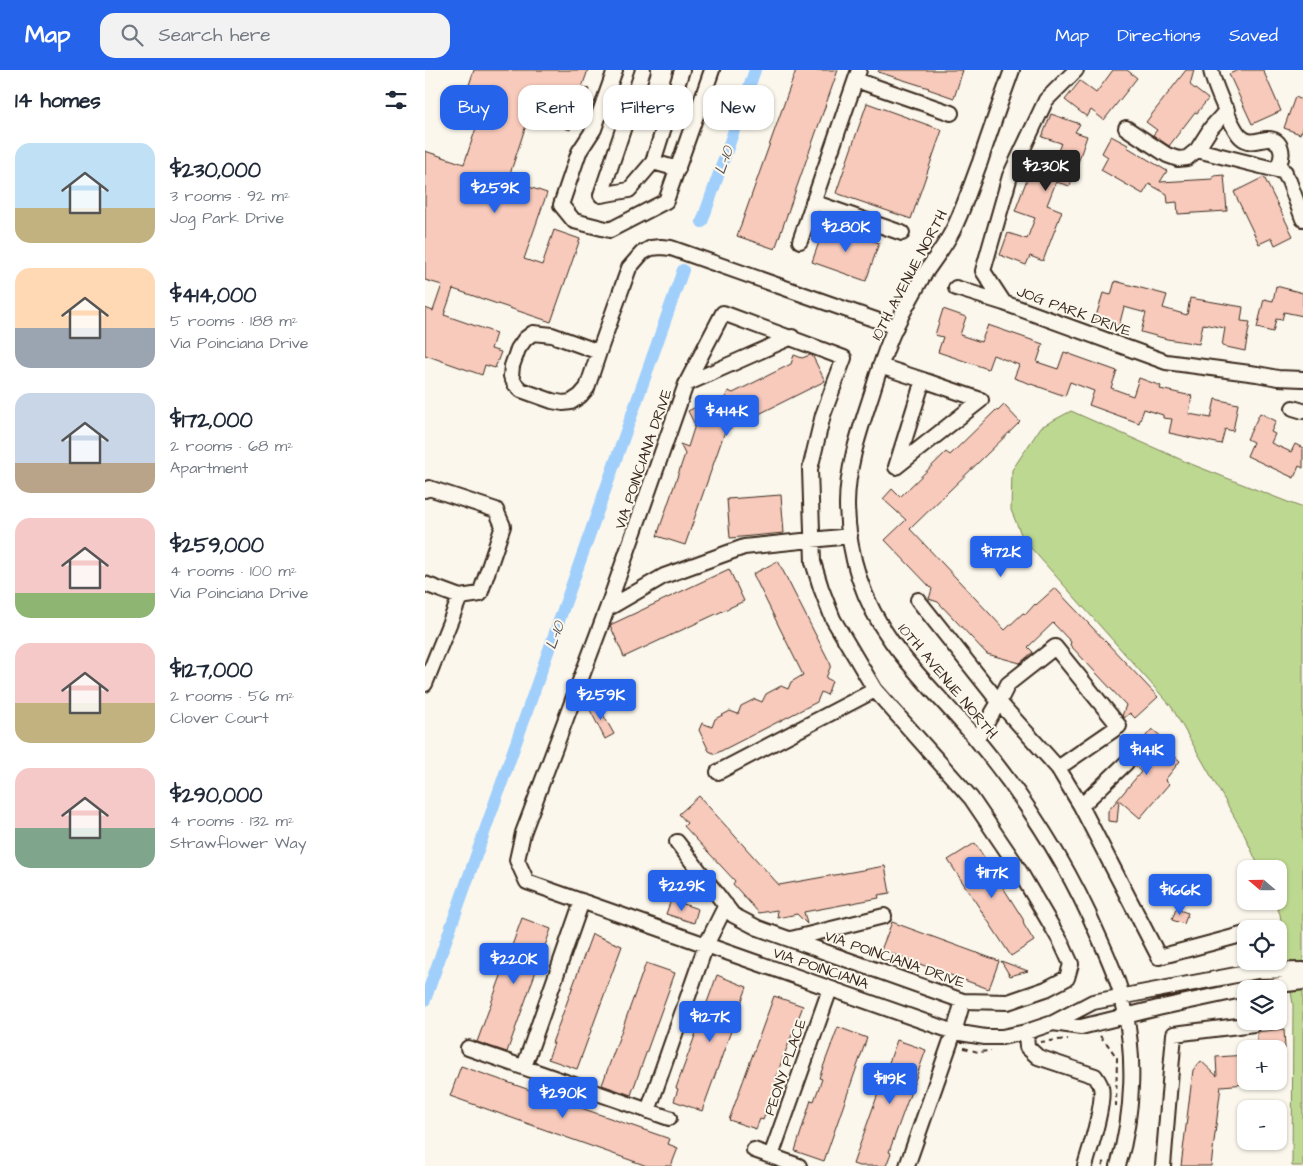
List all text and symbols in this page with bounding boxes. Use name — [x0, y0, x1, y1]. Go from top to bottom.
search box — [100, 13, 450, 58]
text: Map — [25, 18, 70, 52]
icon: search — [118, 21, 146, 49]
text: Search here — [158, 22, 271, 49]
text: Map — [1055, 23, 1089, 48]
text: Directions — [1117, 23, 1201, 48]
text: Saved — [1229, 23, 1278, 48]
chip: Buy — [440, 85, 508, 130]
chip: Rent — [518, 85, 593, 130]
chip: Filters — [603, 85, 693, 130]
chip: New — [703, 85, 774, 130]
text: 14 homes — [15, 86, 101, 115]
icon: filters — [382, 86, 410, 114]
water label: L-10 — [709, 142, 740, 177]
pin: $230K — [1011, 150, 1081, 192]
text: $230K — [1023, 155, 1069, 177]
text: $230,000 — [170, 156, 261, 185]
icon: home — [55, 163, 115, 223]
pin: $259K — [460, 172, 530, 214]
text: $259K — [471, 177, 519, 199]
text: 3 rooms · 92 m² — [170, 185, 290, 207]
street label: 10TH AVENUE NORTH — [866, 206, 953, 344]
text: Jog Park Drive — [170, 207, 284, 229]
pin: $280K — [811, 210, 881, 253]
text: $280K — [822, 216, 870, 238]
text: $414,000 — [170, 281, 256, 310]
street label: JOG PARK DRIVE — [1014, 281, 1134, 342]
icon: home — [55, 288, 115, 348]
text: 5 rooms · 188 m² — [170, 310, 298, 332]
text: Via Poinciana Drive — [170, 332, 308, 354]
street label: VIA POINCIANA DRIVE — [610, 386, 677, 532]
pin: $414K — [692, 394, 762, 437]
text: $414K — [706, 400, 748, 422]
text: $172,000 — [170, 406, 253, 435]
icon: home — [55, 413, 115, 473]
text: 2 rooms · 68 m² — [170, 435, 293, 457]
text: Apartment — [170, 457, 248, 479]
text: $259,000 — [170, 531, 264, 560]
pin: $172K — [966, 536, 1036, 578]
icon: home — [55, 538, 115, 598]
text: $172K — [981, 541, 1021, 563]
text: 4 rooms · 100 m² — [170, 560, 297, 582]
text: Via Poinciana Drive — [170, 582, 308, 604]
water label: L-10 — [540, 617, 571, 652]
street label: 10TH AVENUE NORTH — [893, 619, 1002, 744]
text: $127,000 — [170, 656, 253, 685]
icon: home — [55, 663, 115, 723]
pin: $259K — [566, 678, 636, 721]
text: $259K — [577, 684, 625, 706]
text: 2 rooms · 56 m² — [170, 685, 294, 707]
text: Clover Court — [170, 707, 269, 729]
pin: $141K — [1112, 734, 1182, 776]
text: $141K — [1130, 739, 1164, 761]
text: $290,000 — [170, 781, 262, 810]
icon: home — [55, 788, 115, 848]
text: 4 rooms · 132 m² — [170, 810, 294, 832]
text: Strawflower Way — [170, 832, 306, 854]
pin: $117K — [957, 856, 1027, 899]
north arrow — [1237, 860, 1287, 910]
map controls — [1237, 860, 1287, 1150]
text: $117K — [976, 862, 1008, 884]
pin: $229K — [647, 870, 717, 912]
pin: $166K — [1145, 874, 1215, 916]
text: $229K — [659, 875, 705, 897]
text: $166K — [1160, 879, 1200, 901]
button: locate — [1237, 920, 1287, 970]
street label: VIA POINCIANA DRIVE — [822, 926, 968, 993]
pin: $220K — [479, 942, 549, 985]
street label: VIA POINCIANA — [770, 942, 872, 995]
text: $220K — [491, 948, 538, 970]
button: layers — [1237, 980, 1287, 1030]
pin: $127K — [675, 1000, 745, 1043]
text: $127K — [690, 1006, 730, 1028]
street label: PEONY PLACE — [759, 1016, 812, 1118]
button: + — [1237, 1040, 1287, 1090]
pin: $119K — [855, 1062, 925, 1105]
text: $119K — [874, 1068, 906, 1090]
pin: $290K — [528, 1076, 598, 1119]
text: $290K — [540, 1082, 586, 1104]
button: − — [1237, 1100, 1287, 1150]

